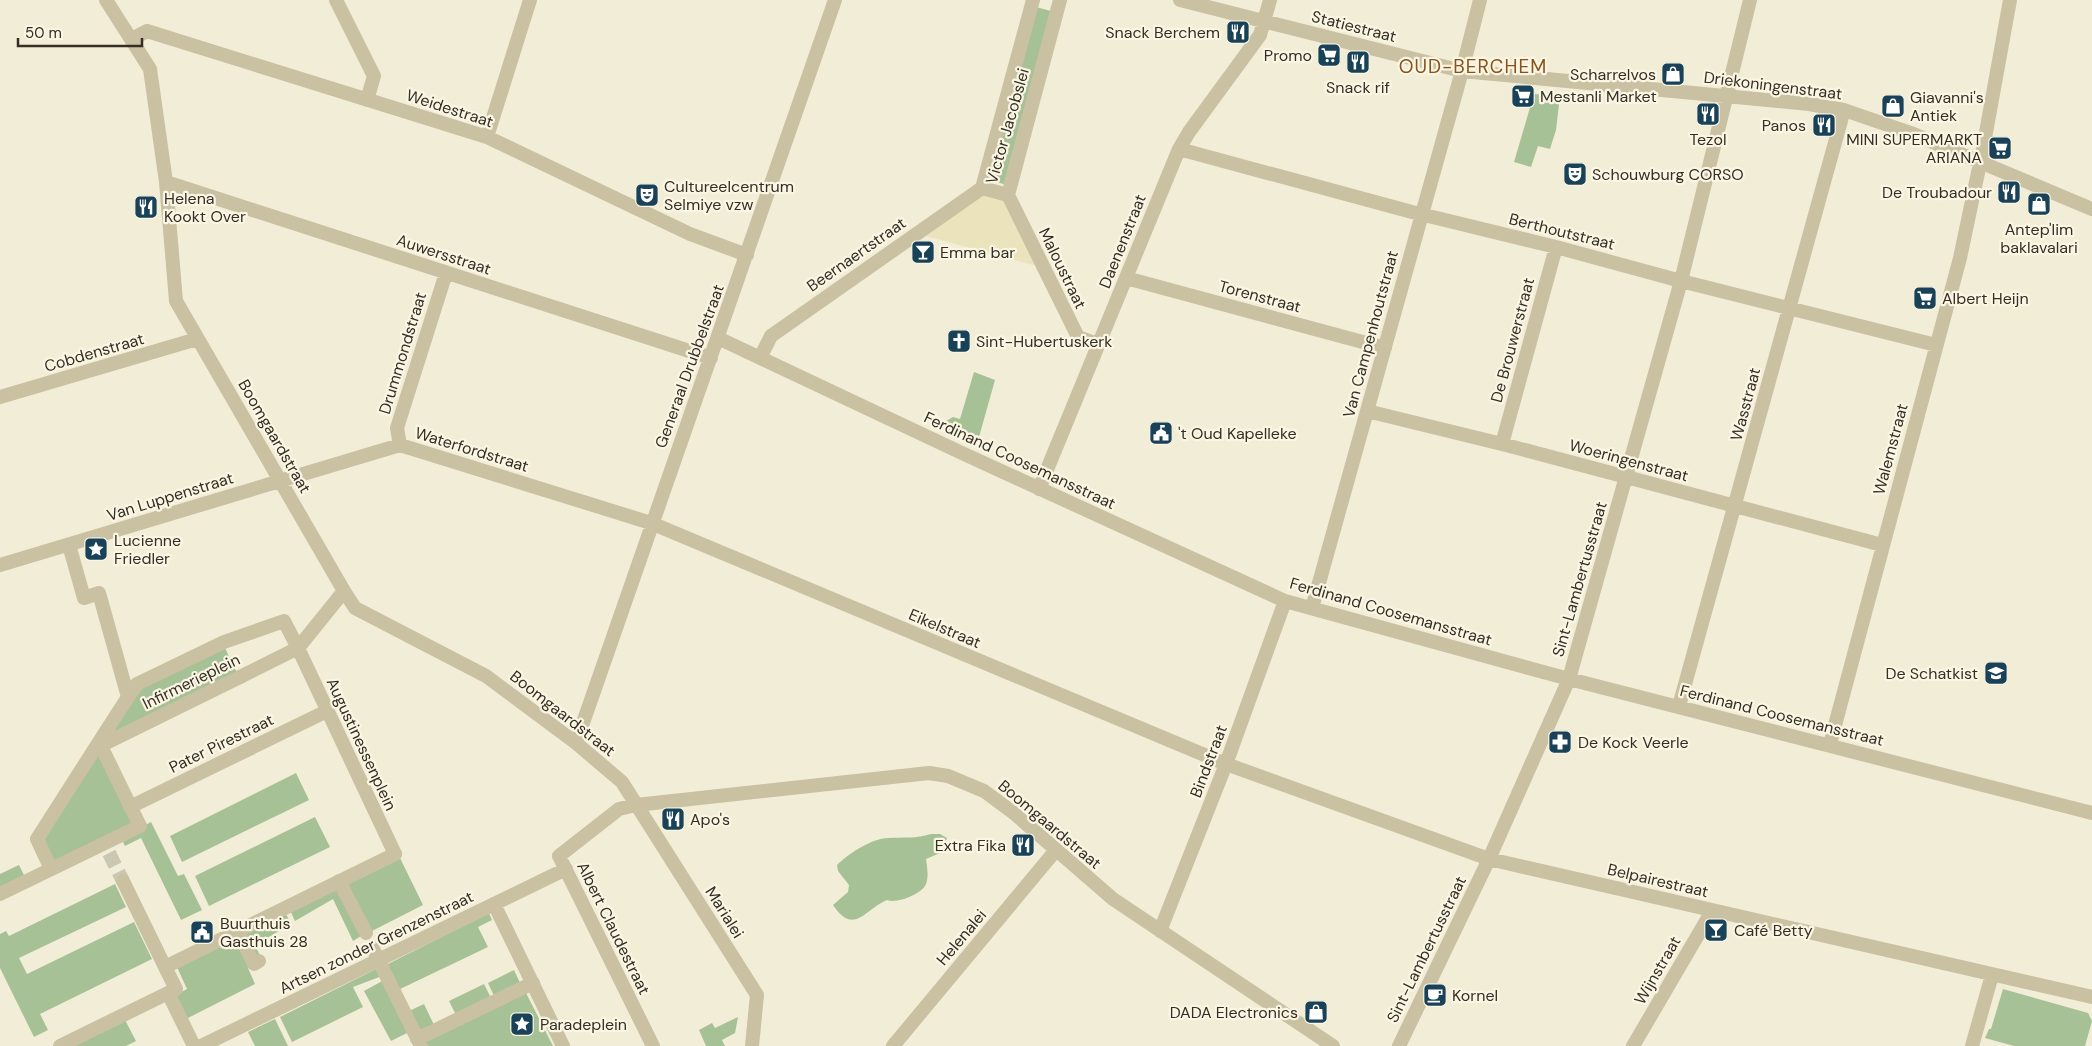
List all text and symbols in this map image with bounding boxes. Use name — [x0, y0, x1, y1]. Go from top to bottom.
street label: Statiestraat — [1309, 6, 1398, 47]
scale bar — [18, 15, 141, 47]
restaurant icon: Snack Berchem — [1225, 19, 1251, 45]
place label: Snack Berchem — [1105, 22, 1220, 43]
text: 50 m — [25, 23, 62, 43]
supermarket icon: Promo — [1316, 42, 1342, 68]
place label: Promo — [1264, 45, 1312, 66]
restaurant icon: Snack rif — [1345, 49, 1371, 75]
district label: OUD-BERCHEM — [1399, 54, 1547, 79]
shop icon: Scharrelvos — [1660, 61, 1686, 87]
place label: Scharrelvos — [1570, 64, 1656, 85]
street label: Victor Jacobslei — [981, 66, 1034, 186]
street label: Driekoningenstraat — [1703, 67, 1843, 104]
place label: Snack rif — [1326, 77, 1390, 98]
supermarket icon: Mestanli Market — [1510, 83, 1536, 109]
street label: Weidestraat — [404, 85, 496, 132]
place label: Mestanli Market — [1540, 86, 1657, 107]
place label: Giavanni's Antiek — [1910, 87, 1984, 126]
shop icon: Giavanni's Antiek — [1880, 93, 1906, 119]
restaurant icon: Tezol — [1695, 101, 1721, 127]
restaurant icon: Panos — [1811, 112, 1837, 138]
place label: Panos — [1762, 115, 1806, 136]
place label: Tezol — [1689, 129, 1727, 150]
place label: MINI SUPERMARKT ARIANA — [1846, 129, 1982, 168]
supermarket icon: MINI SUPERMARKT ARIANA — [1987, 135, 2013, 161]
theatre icon: Schouwburg CORSO — [1562, 161, 1588, 187]
place label: Schouwburg CORSO — [1592, 164, 1744, 185]
place label: Cultureelcentrum Selmiye vzw — [664, 176, 794, 215]
restaurant icon: De Troubadour — [1996, 179, 2022, 205]
theatre icon: Cultureelcentrum Selmiye vzw — [634, 182, 660, 208]
place label: De Troubadour — [1882, 182, 1992, 203]
place label: Helena Kookt Over — [164, 188, 246, 227]
street label: Daenenstraat — [1094, 191, 1151, 291]
shop icon: Antep'lim baklavalari — [2026, 191, 2052, 217]
restaurant icon: Helena Kookt Over — [133, 194, 159, 220]
street label: Berthoutstraat — [1507, 208, 1617, 255]
street label: Beernaertstraat — [803, 212, 910, 296]
place label: Antep'lim baklavalari — [2000, 219, 2078, 258]
street label: Maloustraat — [1034, 224, 1091, 312]
street label: Auwersstraat — [394, 229, 494, 280]
bar icon: Emma bar — [910, 239, 936, 265]
place label: Emma bar — [940, 242, 1015, 263]
street label: Van Campenhoutstraat — [1338, 248, 1403, 420]
street label: Torenstraat — [1216, 275, 1303, 318]
street label: De Brouwerstraat — [1486, 275, 1539, 405]
street label: Generaal Drubbelstraat — [650, 281, 729, 451]
supermarket icon: Albert Heijn — [1912, 285, 1938, 311]
place label: Albert Heijn — [1942, 288, 2029, 309]
street label: Drummondstraat — [374, 290, 431, 417]
street label: Cobdenstraat — [42, 328, 146, 377]
church icon: Sint-Hubertuskerk — [946, 328, 972, 354]
place label: Sint-Hubertuskerk — [976, 331, 1112, 352]
street label: Wasstraat — [1726, 365, 1765, 443]
street label: Boomgaardstraat — [233, 375, 316, 497]
street label: Walemstraat — [1868, 401, 1913, 497]
street label: Ferdinand Coosemansstraat — [921, 407, 1119, 514]
public building icon: 't Oud Kapelleke — [1148, 420, 1174, 446]
street label: Waterfordstraat — [412, 422, 531, 477]
place label: 't Oud Kapelleke — [1178, 423, 1297, 444]
street label: Woeringenstraat — [1567, 435, 1691, 486]
street label: Van Luppenstraat — [104, 467, 236, 526]
street label: Sint-Lambertusstraat — [1547, 499, 1612, 659]
place label: Lucienne Friedler — [114, 530, 181, 569]
place icon: Lucienne Friedler — [83, 536, 109, 562]
street label: Ferdinand Coosemansstraat — [1287, 573, 1494, 650]
street label: Eikelstraat — [906, 604, 984, 653]
street label: Infirmerieplein — [139, 649, 243, 714]
school or university icon: De Schatkist — [1983, 660, 2009, 686]
place label: De Schatkist — [1885, 663, 1978, 684]
street label: Boomgaardstraat — [506, 666, 620, 761]
street label: Augustinessenplein — [322, 675, 401, 814]
street label: Ferdinand Coosemansstraat — [1678, 680, 1886, 751]
street label: Pater Pirestraat — [165, 709, 277, 778]
street label: Bindstraat — [1185, 722, 1232, 800]
pharmacy icon: De Kock Veerle — [1547, 729, 1573, 755]
place label: De Kock Veerle — [1578, 732, 1689, 753]
street label: Boomgaardstraat — [994, 775, 1106, 874]
restaurant icon: Apo's — [660, 806, 686, 832]
place label: Apo's — [690, 809, 730, 830]
restaurant icon: Extra Fika — [1010, 832, 1036, 858]
place label: Extra Fika — [935, 835, 1006, 856]
street label: Albert Claudestraat — [572, 858, 655, 998]
street label: Belpairestraat — [1605, 859, 1710, 902]
street label: Sint-Lambertusstraat — [1382, 873, 1471, 1026]
street label: Marialei — [701, 882, 749, 942]
street label: Artsen zonder Grenzenstraat — [276, 886, 477, 999]
street label: Helenalei — [932, 905, 991, 970]
place label: Buurthuis Gasthuis 28 — [220, 913, 308, 952]
bar icon: Café Betty — [1703, 917, 1729, 943]
public building icon: Buurthuis Gasthuis 28 — [189, 919, 215, 945]
place label: Café Betty — [1734, 920, 1813, 941]
street label: Wijnstraat — [1629, 932, 1685, 1008]
cafe icon: Kornel — [1422, 982, 1448, 1008]
place label: Kornel — [1452, 985, 1498, 1006]
shop icon: DADA Electronics — [1303, 999, 1329, 1025]
place label: DADA Electronics — [1170, 1002, 1298, 1023]
place icon: Paradeplein — [509, 1011, 535, 1037]
place label: Paradeplein — [540, 1014, 627, 1035]

